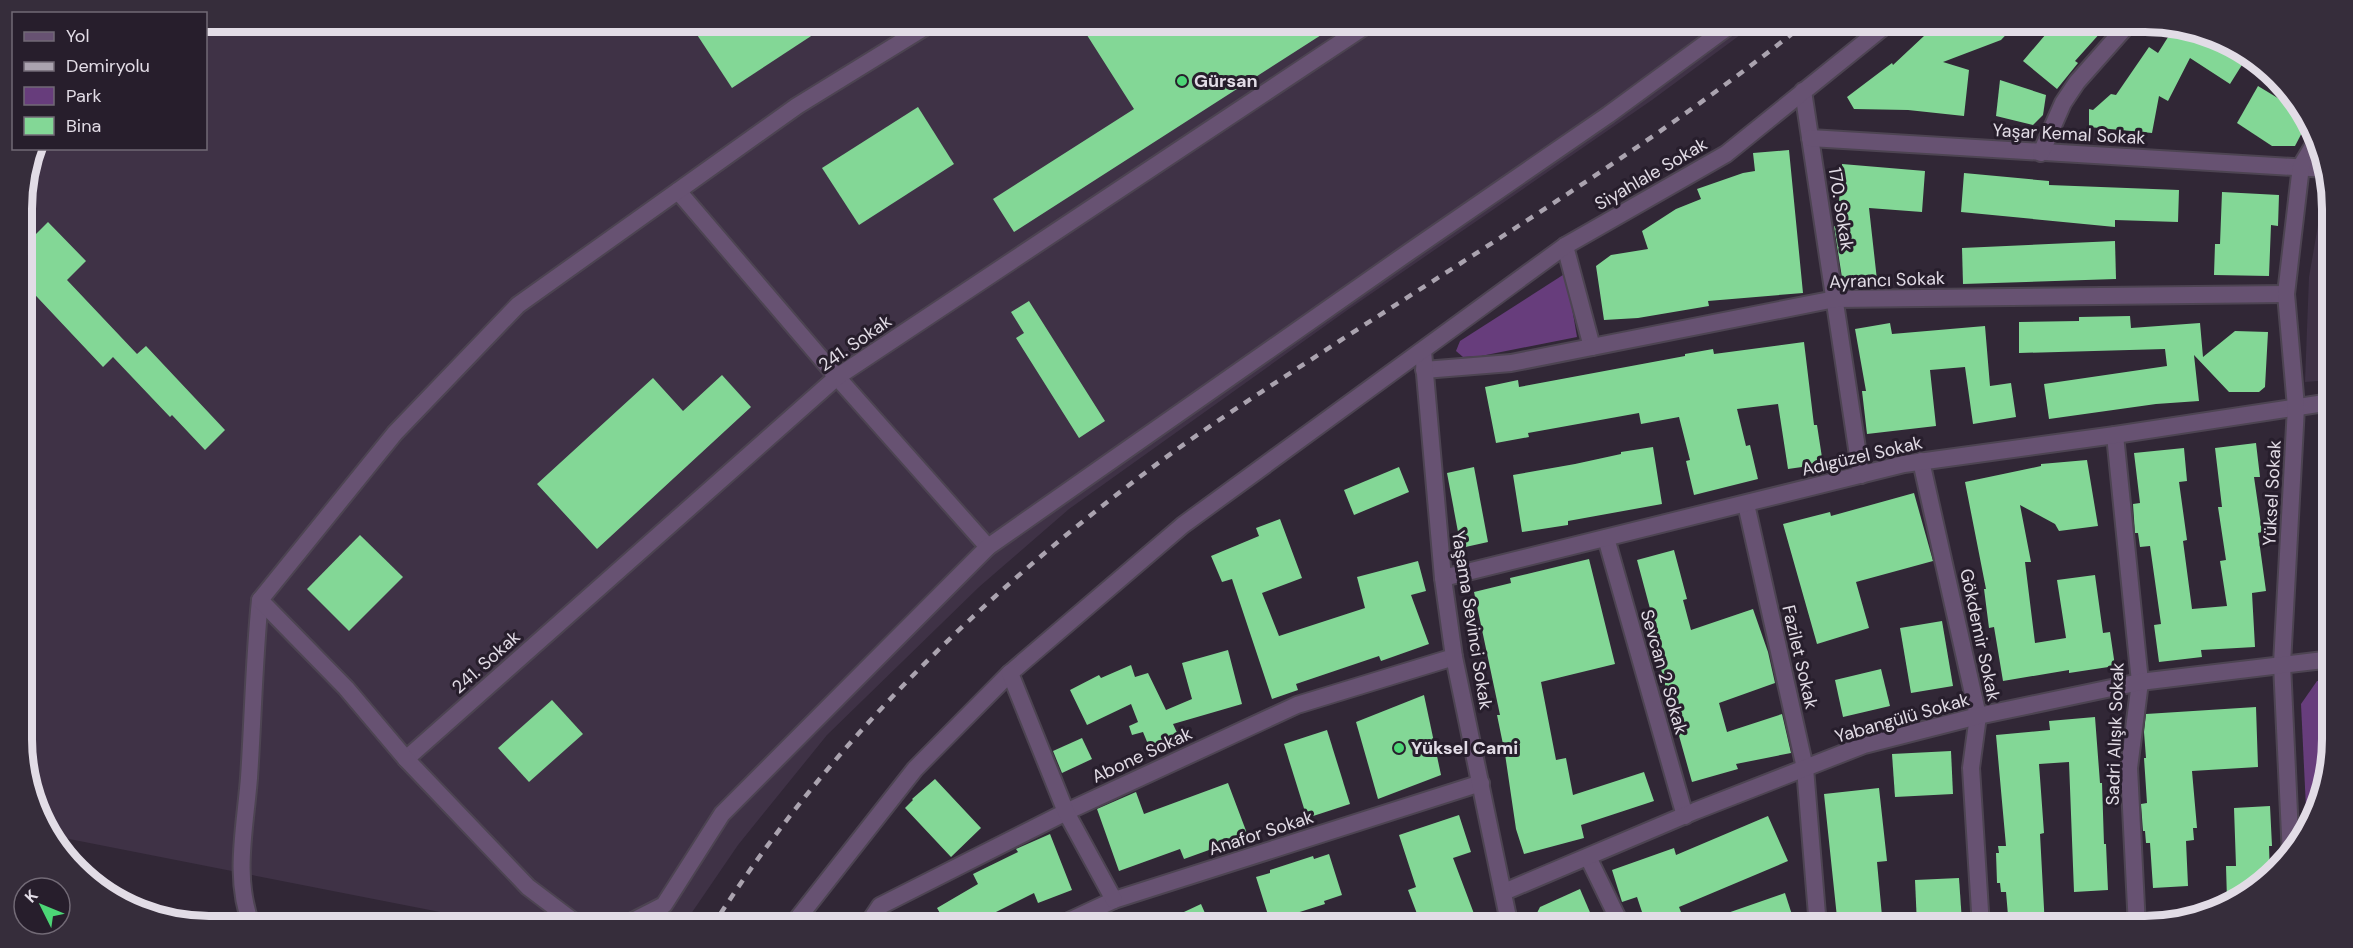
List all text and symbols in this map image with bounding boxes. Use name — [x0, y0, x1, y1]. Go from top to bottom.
legend — [12, 12, 207, 150]
text: Yol — [66, 24, 90, 48]
text: Demiryolu — [66, 54, 150, 78]
place label: Gürsan — [1194, 69, 1258, 93]
marker: Gürsan — [1175, 74, 1189, 88]
text: Park — [66, 84, 102, 108]
text: Bina — [66, 114, 101, 138]
street label: Yaşar Kemal Sokak — [1992, 118, 2146, 150]
street label: Siyahlale Sokak — [1590, 132, 1712, 216]
street label: 170. Sokak — [1823, 166, 1859, 252]
street label: Ayrancı Sokak — [1829, 266, 1945, 294]
street label: 241. Sokak — [814, 309, 896, 377]
street label: Adıgüzel Sokak — [1799, 430, 1925, 482]
street label: Yüksel Sokak — [2257, 440, 2287, 546]
street label: Yaşama Sevinci Sokak — [1446, 529, 1498, 711]
street label: Gökdemir Sokak — [1954, 566, 2006, 704]
street label: Fazilet Sokak — [1776, 603, 1824, 711]
street label: Sevcan 2 Sokak — [1635, 607, 1693, 737]
street label: 241. Sokak — [447, 625, 525, 699]
street label: Sadri Alışık Sokak — [2101, 662, 2129, 806]
street label: Yabangülü Sokak — [1832, 687, 1972, 749]
street label: Abone Sokak — [1088, 721, 1196, 789]
place label: Yüksel Cami — [1411, 736, 1518, 760]
marker: Yüksel Cami — [1392, 741, 1406, 755]
street label: Anafor Sokak — [1205, 805, 1317, 861]
north arrow — [12, 876, 72, 936]
text: K — [20, 885, 43, 907]

